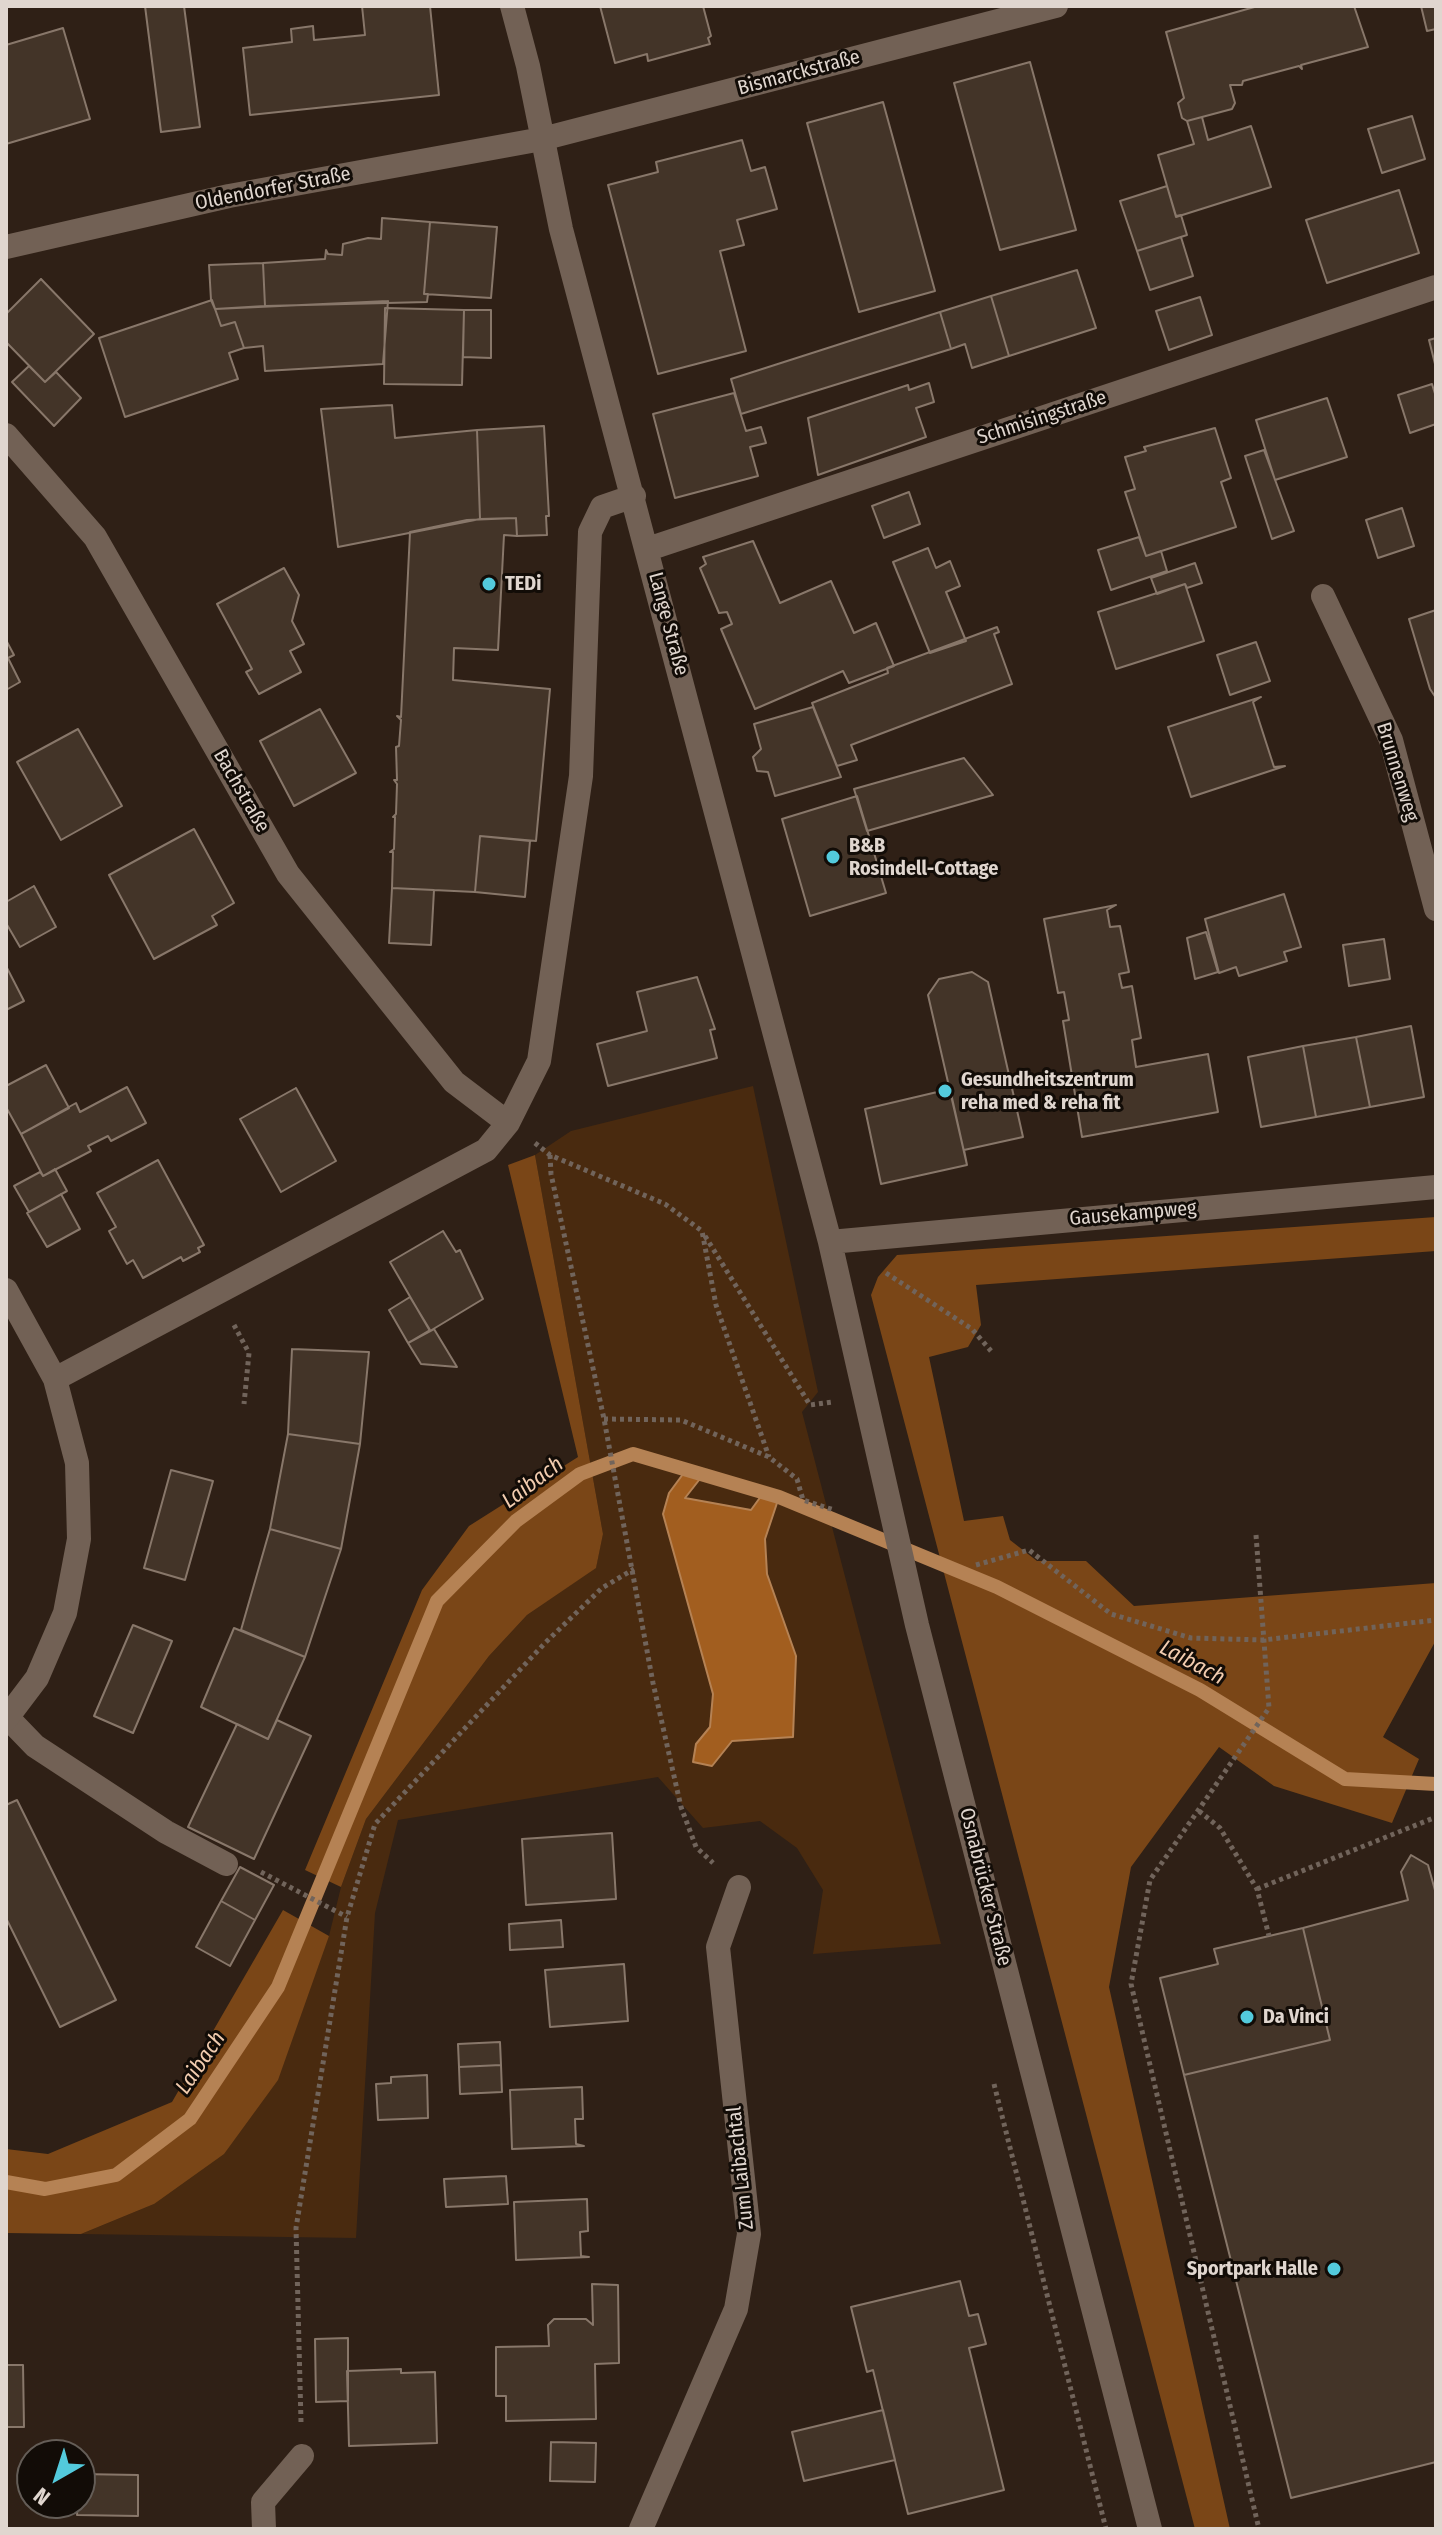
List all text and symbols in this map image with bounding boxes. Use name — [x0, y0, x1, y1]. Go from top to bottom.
street label: Bismarckstraße — [735, 45, 863, 101]
street label: Oldendorfer Straße — [193, 162, 353, 216]
street label: Schmisingstraße — [974, 386, 1110, 450]
street label: Lange Straße — [643, 570, 693, 678]
place label: TEDi — [505, 572, 541, 596]
marker: TEDi — [480, 575, 498, 593]
street label: Brunnenweg — [1371, 720, 1423, 824]
street label: Bachstraße — [208, 745, 274, 837]
place label: B&B Rosindell-Cottage — [849, 834, 998, 881]
marker: B&B Rosindell-Cottage — [824, 848, 842, 866]
place label: Gesundheitszentrum reha med & reha fit — [961, 1068, 1134, 1115]
marker: Gesundheitszentrum reha med & reha fit — [936, 1082, 954, 1100]
street label: Gausekampweg — [1069, 1196, 1197, 1232]
water label: Laibach — [497, 1451, 569, 1515]
water label: Laibach — [1155, 1635, 1229, 1691]
street label: Osnabrücker Straße — [954, 1806, 1016, 1968]
place label: Da Vinci — [1263, 2005, 1329, 2029]
marker: Da Vinci — [1238, 2008, 1256, 2026]
water label: Laibach — [170, 2027, 232, 2099]
street label: Zum Laibachtal — [723, 2105, 759, 2231]
place label: Sportpark Halle — [1187, 2257, 1318, 2281]
marker: Sportpark Halle — [1325, 2260, 1343, 2278]
north arrow — [16, 2439, 96, 2519]
text: N — [28, 2482, 55, 2511]

